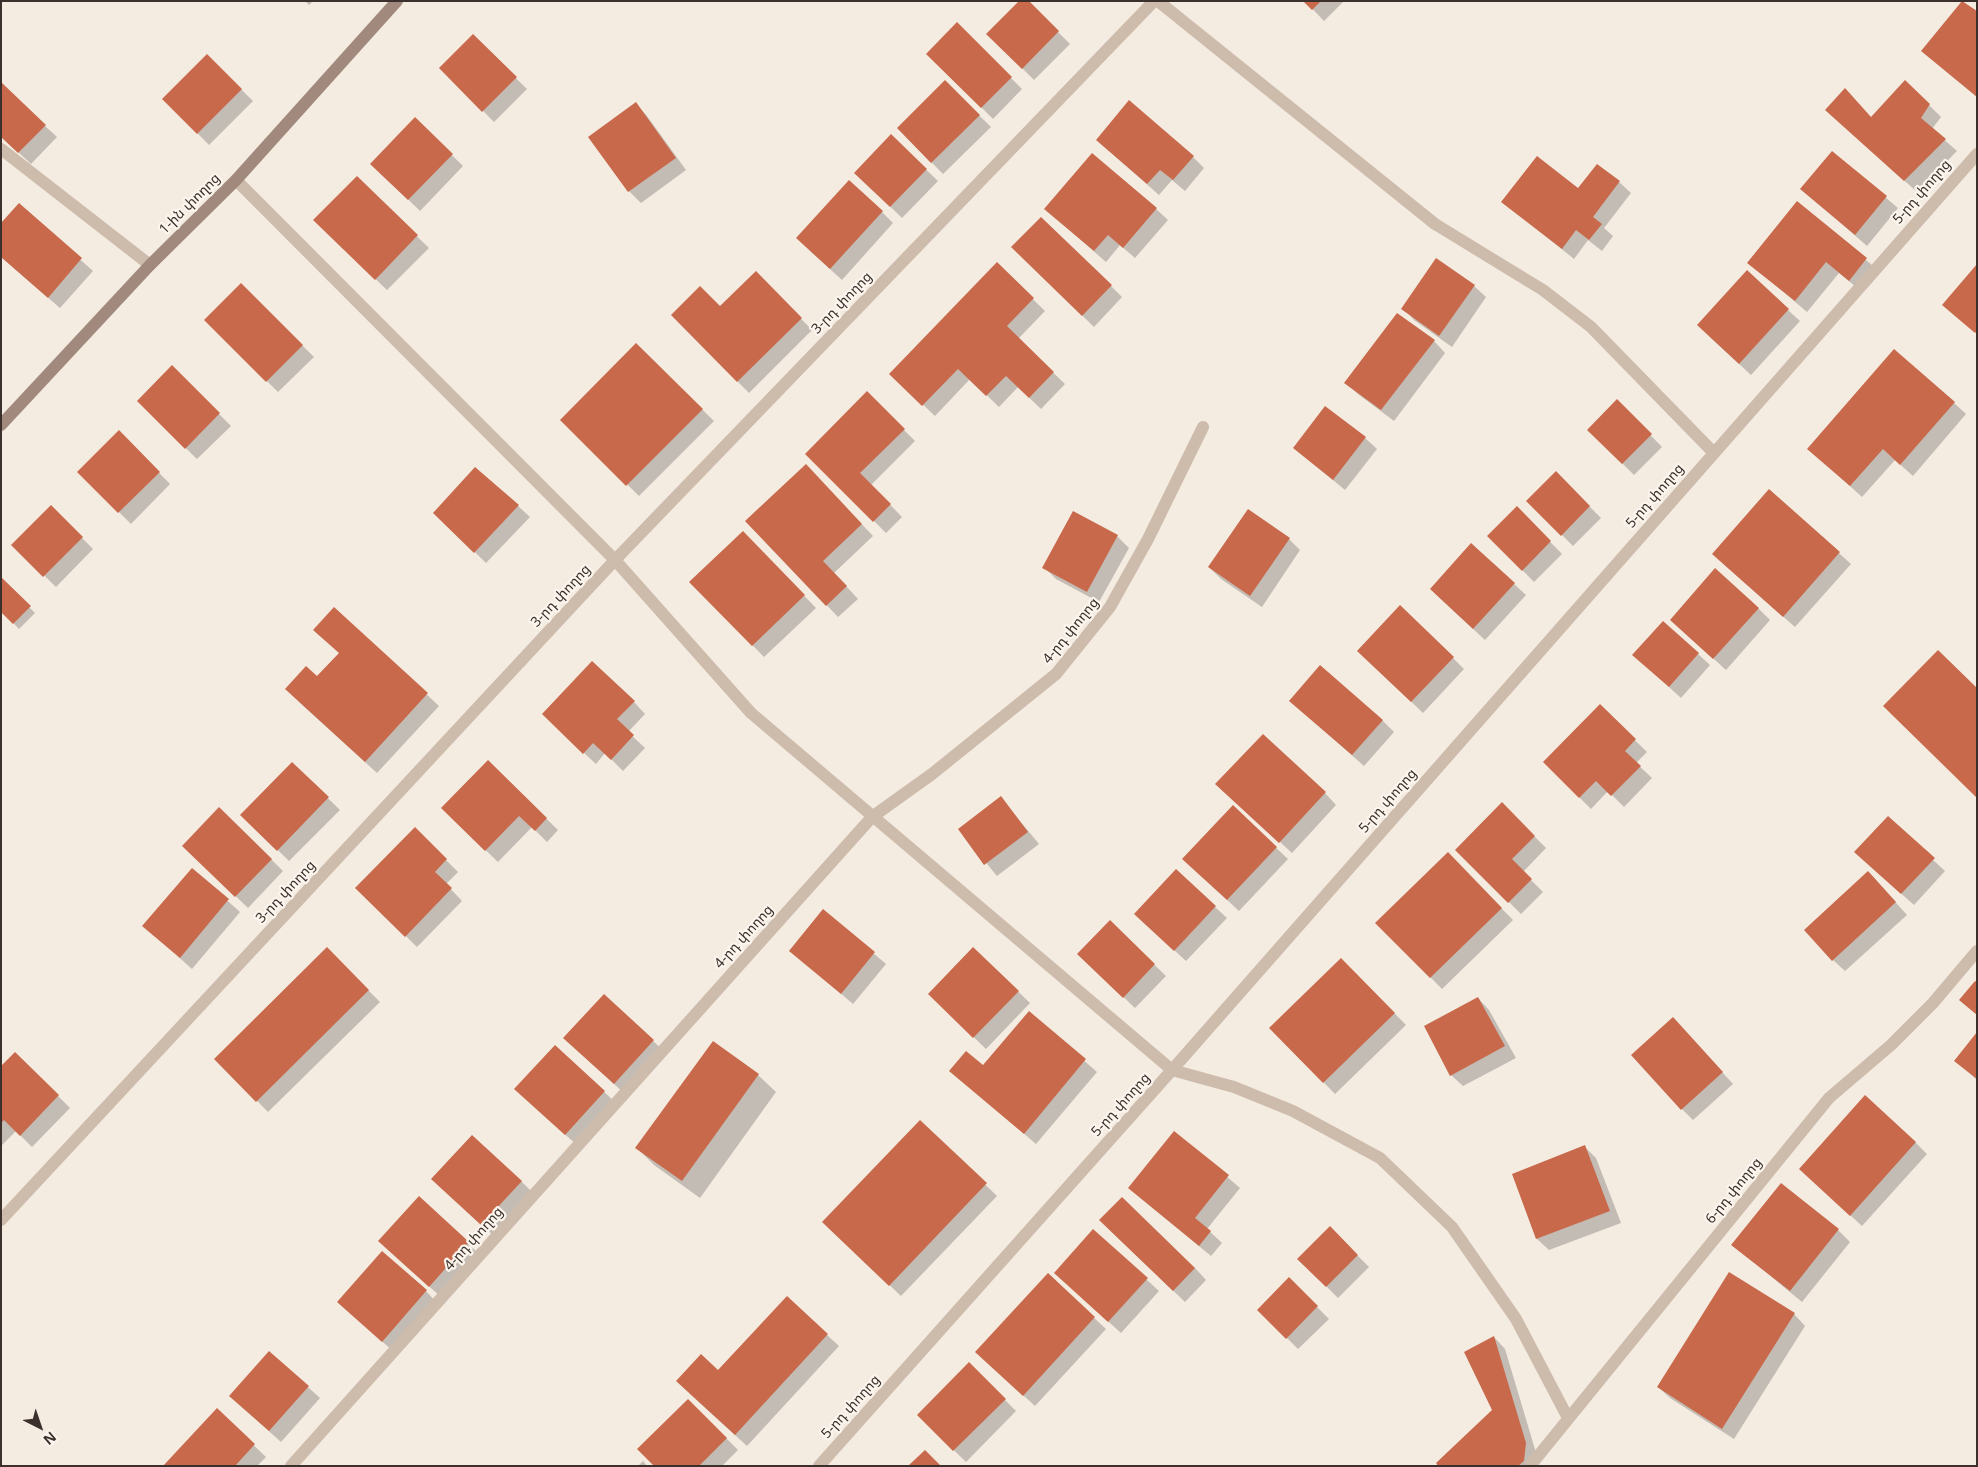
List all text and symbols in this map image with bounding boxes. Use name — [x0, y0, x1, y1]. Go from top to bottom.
street label: 5-րդ փողոց — [1890, 156, 1954, 228]
street label: 1-ին փողոց — [156, 170, 224, 238]
street label: 3-րդ փողոց — [808, 269, 876, 337]
street label: 5-րդ փողոց — [1623, 460, 1687, 532]
street label: 3-րդ փողոց — [528, 561, 594, 631]
street label: 4-րդ փողոց — [1039, 595, 1103, 667]
street label: 5-րդ փողոց — [1356, 765, 1420, 837]
street label: 3-րդ փողոց — [253, 857, 319, 927]
street label: 4-րդ փողոց — [711, 902, 777, 972]
street label: 5-րդ փողոց — [1088, 1070, 1154, 1140]
street label: 6-րդ փողոց — [1702, 1155, 1766, 1227]
street label: 4-րդ փողոց — [441, 1204, 507, 1274]
street label: 5-րդ փողոց — [818, 1372, 884, 1442]
north arrow — [15, 1402, 65, 1452]
text: N — [40, 1428, 61, 1450]

